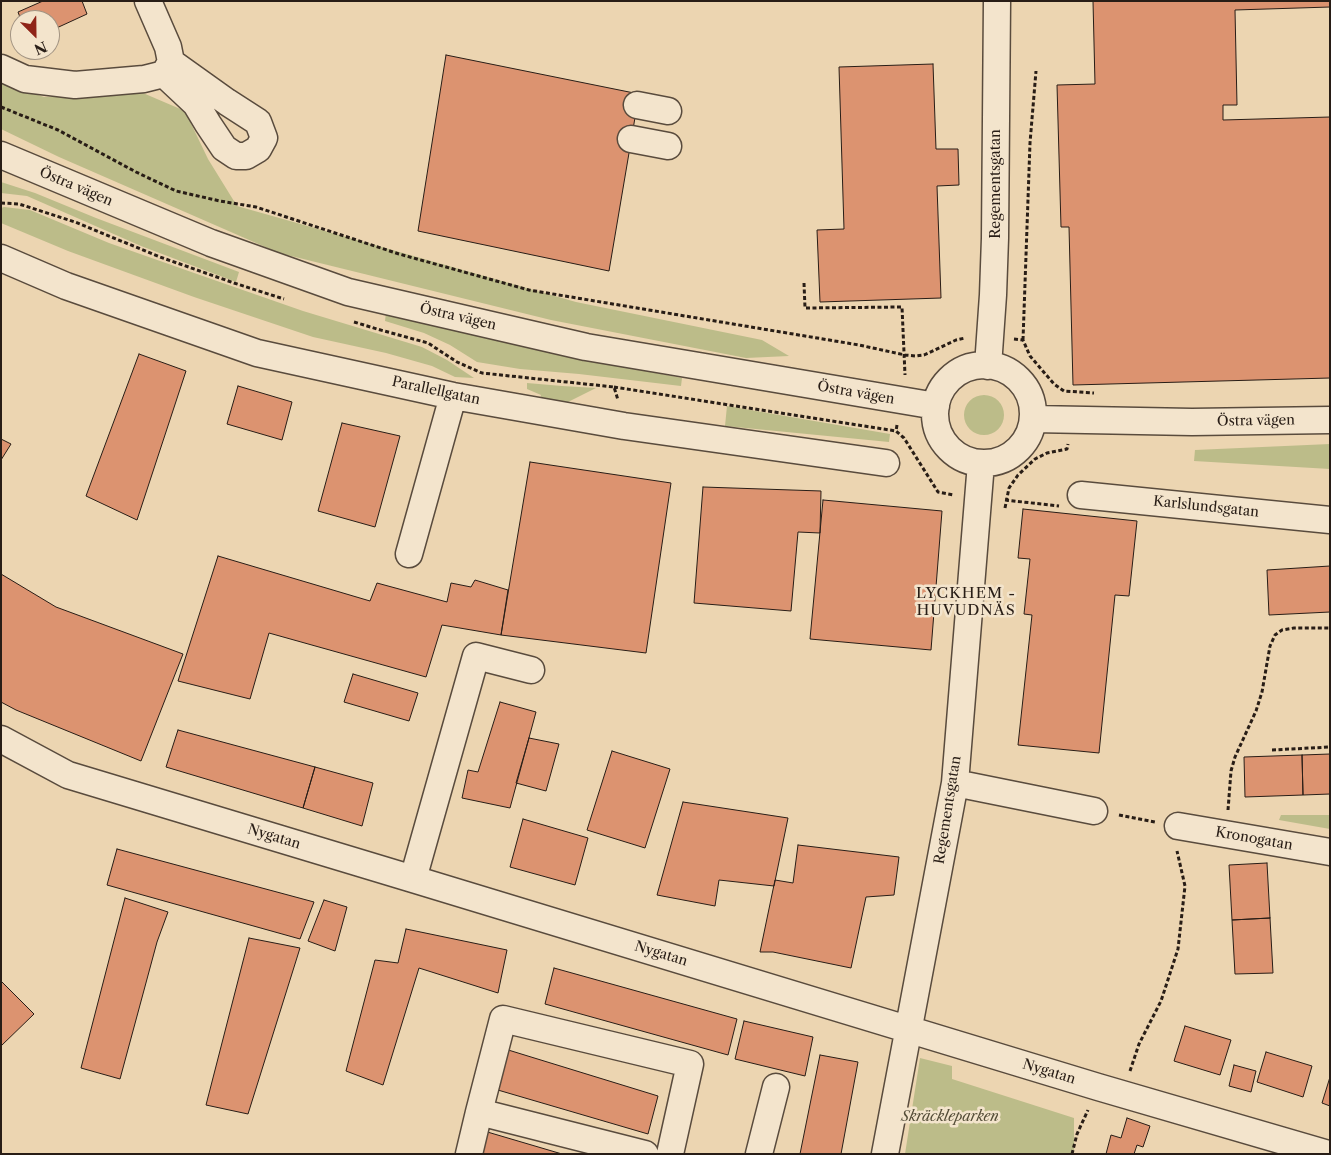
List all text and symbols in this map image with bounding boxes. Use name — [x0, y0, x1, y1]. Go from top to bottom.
north arrow — [10, 10, 60, 60]
text: N — [31, 37, 50, 59]
street label: Regementsgatan — [988, 129, 1004, 239]
street label: Östra vägen — [37, 164, 115, 210]
street label: Östra vägen — [418, 300, 498, 334]
street label: Parallellgatan — [390, 373, 482, 409]
street label: Östra vägen — [816, 378, 896, 408]
street label: Östra vägen — [1217, 412, 1295, 430]
street label: Karlslundsgatan — [1152, 493, 1260, 521]
district label: LYCKHEM - HUVUDNÄS — [915, 585, 1017, 620]
street label: Regementsgatan — [931, 755, 965, 865]
street label: Nygatan — [245, 821, 303, 853]
street label: Kronogatan — [1214, 824, 1294, 854]
street label: Nygatan — [632, 938, 690, 970]
street label: Nygatan — [1020, 1056, 1078, 1088]
park label: Skräckleparken — [901, 1109, 999, 1125]

